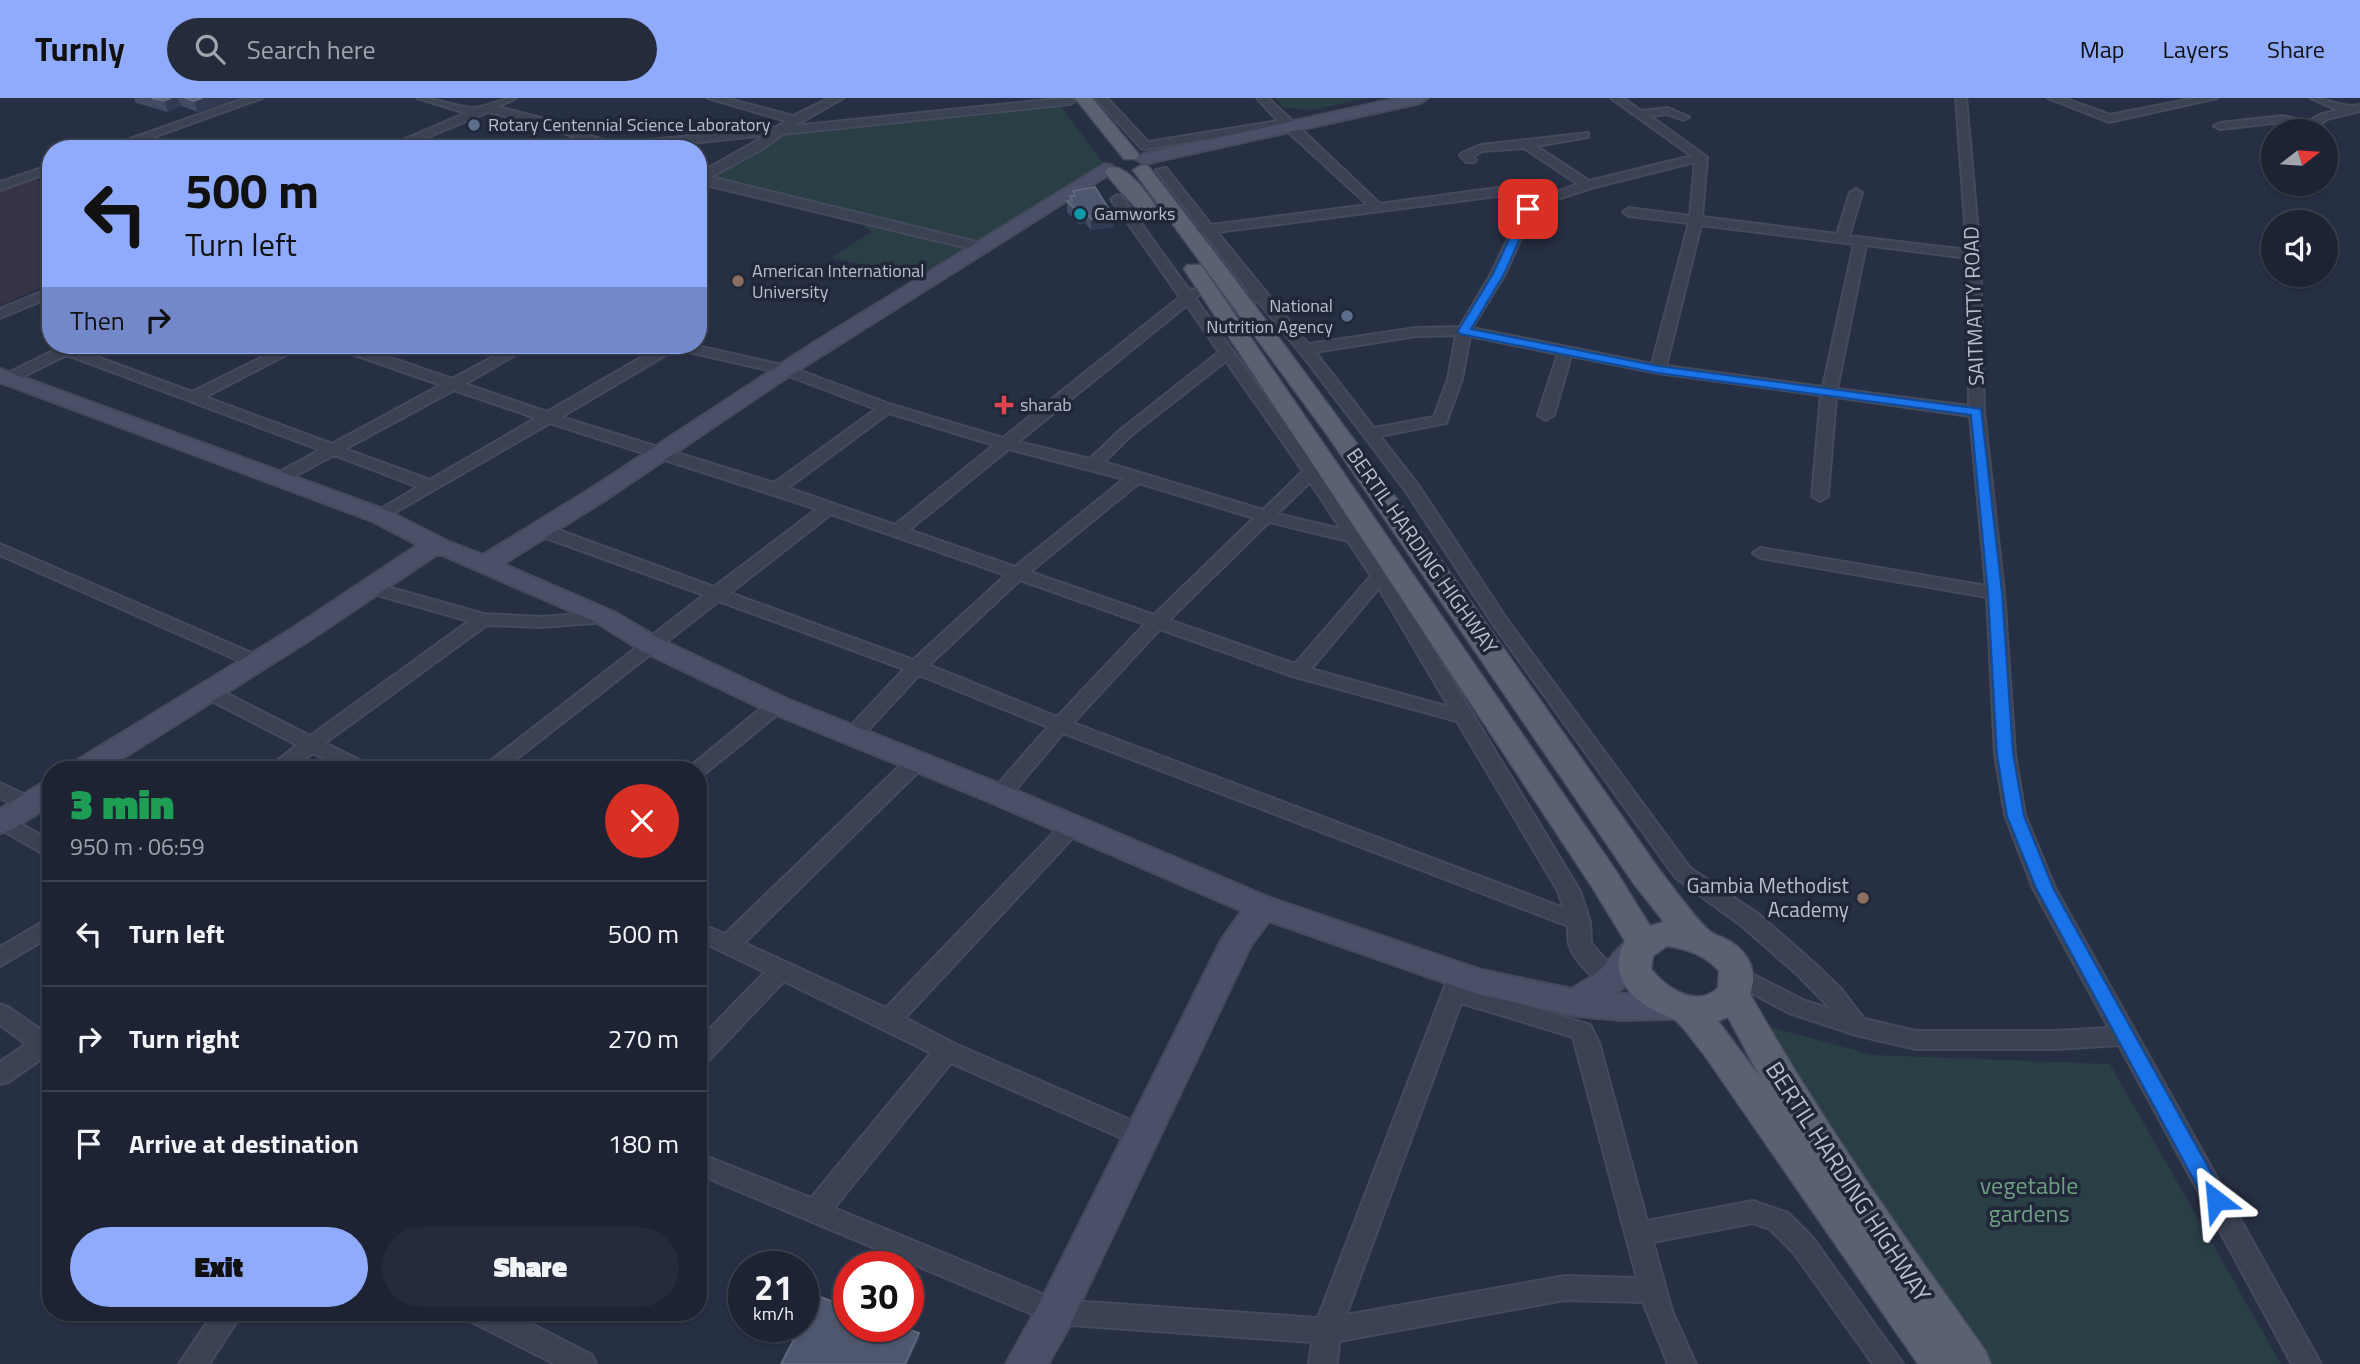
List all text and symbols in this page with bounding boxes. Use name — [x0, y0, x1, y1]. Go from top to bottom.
search box — [167, 18, 657, 81]
text: Turnly — [35, 24, 125, 74]
icon: search — [191, 30, 229, 68]
text: Search here — [247, 30, 376, 69]
text: Map — [2080, 31, 2125, 67]
text: Layers — [2163, 31, 2229, 67]
text: Share — [2267, 31, 2325, 67]
place label: Rotary Centennial Science Laboratory — [488, 111, 771, 138]
marker: Rotary Centennial Science Laboratory — [466, 117, 482, 133]
north arrow — [2261, 119, 2338, 196]
map controls — [2261, 119, 2338, 287]
text: 500 m — [185, 152, 319, 227]
icon: left — [70, 168, 161, 259]
pin — [1498, 179, 1558, 239]
icon: arrive — [1509, 190, 1547, 228]
place label: Gamworks — [1094, 200, 1175, 227]
marker: Gamworks — [1072, 206, 1088, 222]
button: sound — [2261, 210, 2338, 287]
text: Turn left — [185, 220, 297, 268]
street label: SAITMATTY ROAD — [1954, 226, 1992, 386]
place label: American International University — [752, 257, 925, 305]
marker: American International University — [730, 273, 746, 289]
place label: National Nutrition Agency — [1206, 292, 1333, 340]
text: Then — [70, 301, 125, 340]
icon: right — [139, 301, 177, 339]
marker: National Nutrition Agency — [1339, 308, 1355, 324]
place label: sharab — [1020, 391, 1072, 418]
marker: sharab — [994, 395, 1014, 415]
street label: BERTIL HARDING HIGHWAY — [1339, 441, 1507, 661]
text: 3 min — [70, 771, 174, 835]
button: close — [605, 784, 679, 858]
text: 950 m · 06:59 — [70, 829, 205, 864]
place label: Gambia Methodist Academy — [1687, 869, 1850, 925]
marker: Gambia Methodist Academy — [1855, 890, 1871, 906]
text: Turn left — [129, 914, 224, 953]
text: 500 m — [608, 914, 679, 953]
icon: left — [70, 915, 108, 953]
text: Turn right — [129, 1019, 240, 1058]
text: 270 m — [608, 1019, 679, 1058]
icon: right — [70, 1020, 108, 1058]
street label: BERTIL HARDING HIGHWAY — [1757, 1054, 1940, 1309]
text: Arrive at destination — [129, 1124, 359, 1163]
text: 180 m — [608, 1124, 679, 1163]
icon: arrive — [70, 1125, 108, 1163]
position arrow — [2179, 1163, 2253, 1237]
park label: vegetable gardens — [1980, 1167, 2078, 1231]
button: Exit — [70, 1227, 368, 1307]
button: Share — [382, 1227, 679, 1307]
speed limit sign: 30 — [833, 1251, 924, 1342]
text: 21 — [754, 1260, 793, 1314]
text: km/h — [753, 1300, 794, 1327]

